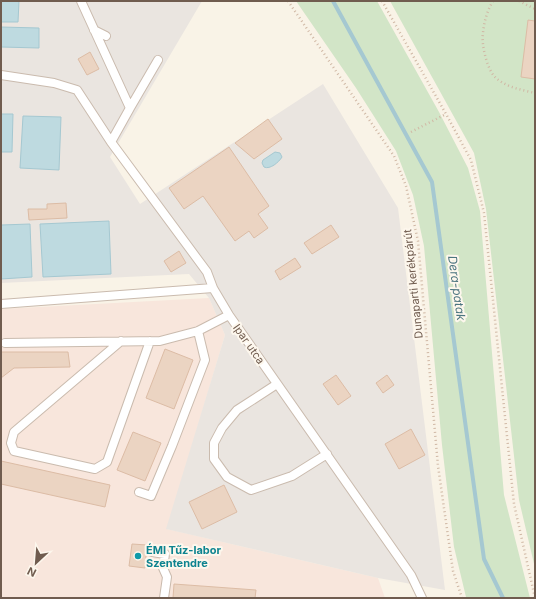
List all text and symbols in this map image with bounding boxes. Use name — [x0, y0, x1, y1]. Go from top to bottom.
street label: Dunaparti kerékpárút — [400, 228, 426, 339]
water label: Dera-patak — [445, 255, 469, 322]
street label: Ipar utca — [230, 321, 268, 367]
north arrow — [16, 543, 56, 583]
place label: ÉMI Tűz-labor Szentendre — [146, 543, 221, 570]
marker: ÉMI Tűz-labor Szentendre — [133, 551, 143, 561]
text: N — [25, 564, 38, 580]

